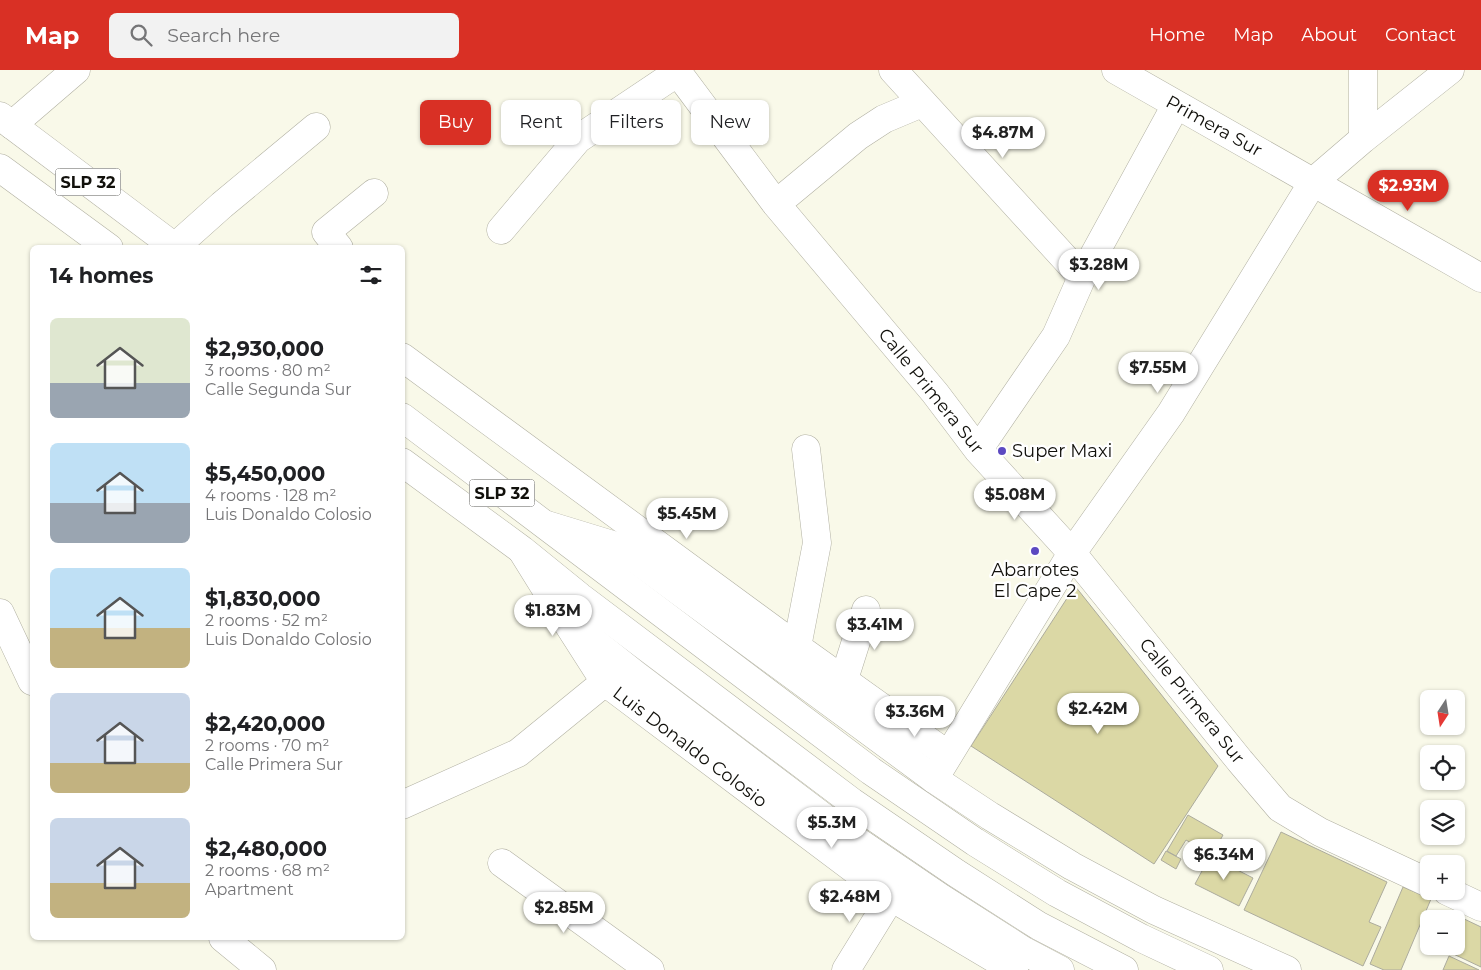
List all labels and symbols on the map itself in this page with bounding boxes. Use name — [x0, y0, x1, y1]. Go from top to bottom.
street label: Primera Sur — [1162, 91, 1266, 161]
pin: $4.87M — [962, 116, 1044, 159]
road number: SLP 32 — [56, 168, 120, 195]
pin: $2.93M — [1367, 170, 1449, 212]
pin: $3.28M — [1058, 248, 1140, 291]
street label: Calle Primera Sur — [874, 324, 988, 458]
pin: $7.55M — [1117, 352, 1199, 394]
place label: Super Maxi — [1012, 440, 1112, 462]
marker: Super Maxi — [996, 445, 1008, 457]
pin: $5.08M — [974, 478, 1056, 521]
road number: SLP 32 — [470, 479, 534, 506]
pin: $5.45M — [646, 498, 728, 540]
marker: Abarrotes El Cape 2 — [1029, 545, 1041, 557]
place label: Abarrotes El Cape 2 — [991, 559, 1079, 602]
pin: $1.83M — [512, 594, 594, 637]
pin: $3.41M — [834, 608, 916, 651]
street label: Calle Primera Sur — [1135, 634, 1249, 768]
street label: Luis Donaldo Colosio — [608, 682, 772, 812]
north arrow — [1420, 690, 1465, 735]
pin: $2.42M — [1057, 692, 1139, 735]
pin: $3.36M — [874, 696, 956, 738]
pin: $5.3M — [797, 806, 867, 849]
pin: $6.34M — [1183, 838, 1265, 881]
pin: $2.48M — [809, 880, 891, 923]
pin: $2.85M — [523, 892, 605, 934]

